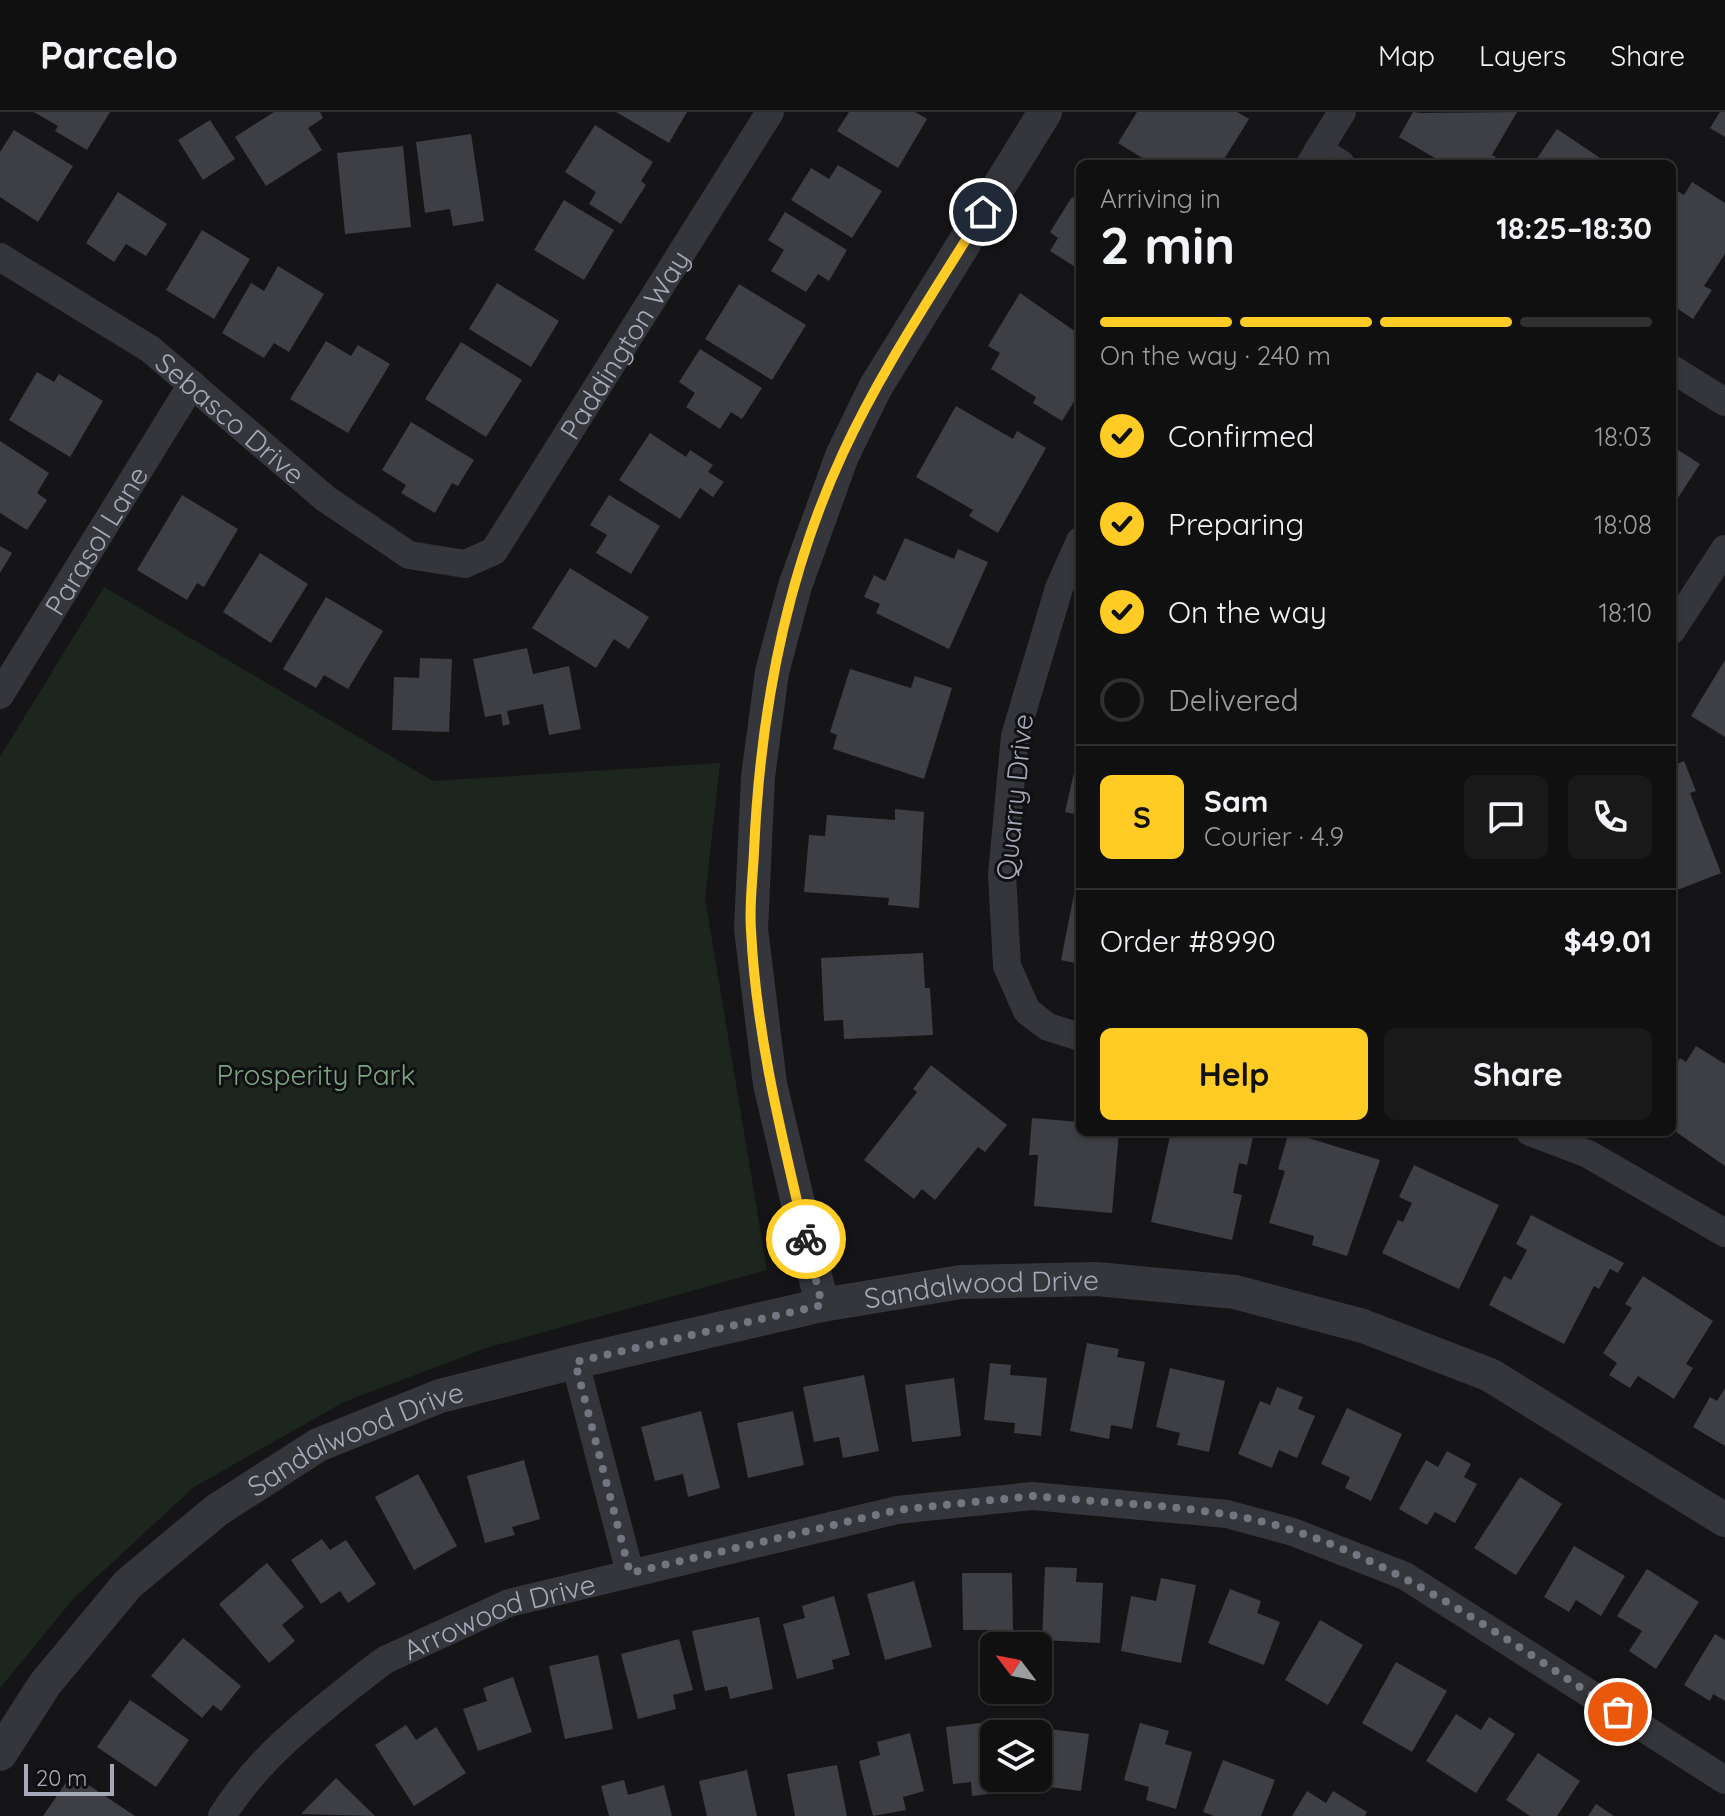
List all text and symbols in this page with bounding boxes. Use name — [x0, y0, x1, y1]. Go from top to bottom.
text: Parcelo — [40, 31, 178, 79]
text: Map — [1378, 38, 1435, 73]
text: Layers — [1479, 38, 1566, 73]
text: Share — [1610, 38, 1685, 73]
pin — [949, 178, 1017, 246]
text: Arriving in — [1100, 182, 1221, 215]
icon: home — [961, 190, 1005, 234]
text: 18:25–18:30 — [1496, 209, 1652, 247]
text: 2 min — [1100, 212, 1235, 277]
street label: Paddington Way — [551, 243, 697, 445]
text: On the way · 240 m — [1100, 339, 1331, 372]
street label: Sebasco Drive — [149, 344, 313, 491]
icon: check — [1100, 414, 1144, 458]
text: Confirmed — [1168, 417, 1314, 455]
text: 18:03 — [1594, 420, 1652, 453]
street label: Parasol Lane — [36, 459, 155, 621]
icon: check — [1100, 502, 1144, 546]
text: Preparing — [1168, 505, 1304, 543]
text: 18:08 — [1594, 508, 1652, 541]
icon: check — [1100, 590, 1144, 634]
text: On the way — [1168, 593, 1327, 631]
text: 18:10 — [1598, 596, 1652, 629]
text: Delivered — [1168, 681, 1299, 719]
street label: Quarry Drive — [988, 712, 1040, 882]
button: chat — [1464, 775, 1548, 859]
button: phone — [1568, 775, 1652, 859]
text: Sam — [1204, 782, 1268, 820]
text: S — [1133, 798, 1151, 836]
text: Courier · 4.9 — [1204, 820, 1344, 853]
text: Order #8990 — [1100, 922, 1276, 960]
text: $49.01 — [1564, 922, 1652, 960]
button: Help — [1100, 1028, 1368, 1120]
button: Share — [1384, 1028, 1652, 1120]
park label: Prosperity Park — [217, 1057, 415, 1092]
courier — [766, 1199, 846, 1279]
icon: bike — [784, 1217, 828, 1261]
street label: Sandalwood Drive — [861, 1261, 1099, 1315]
street label: Sandalwood Drive — [240, 1373, 467, 1504]
street label: Arrowood Drive — [397, 1565, 599, 1667]
north arrow — [980, 1632, 1052, 1704]
map controls — [980, 1632, 1052, 1792]
pin — [1584, 1678, 1652, 1746]
icon: bag — [1596, 1690, 1640, 1734]
button: layers — [980, 1720, 1052, 1792]
scale bar — [24, 1760, 114, 1796]
text: 20 m — [36, 1764, 87, 1792]

